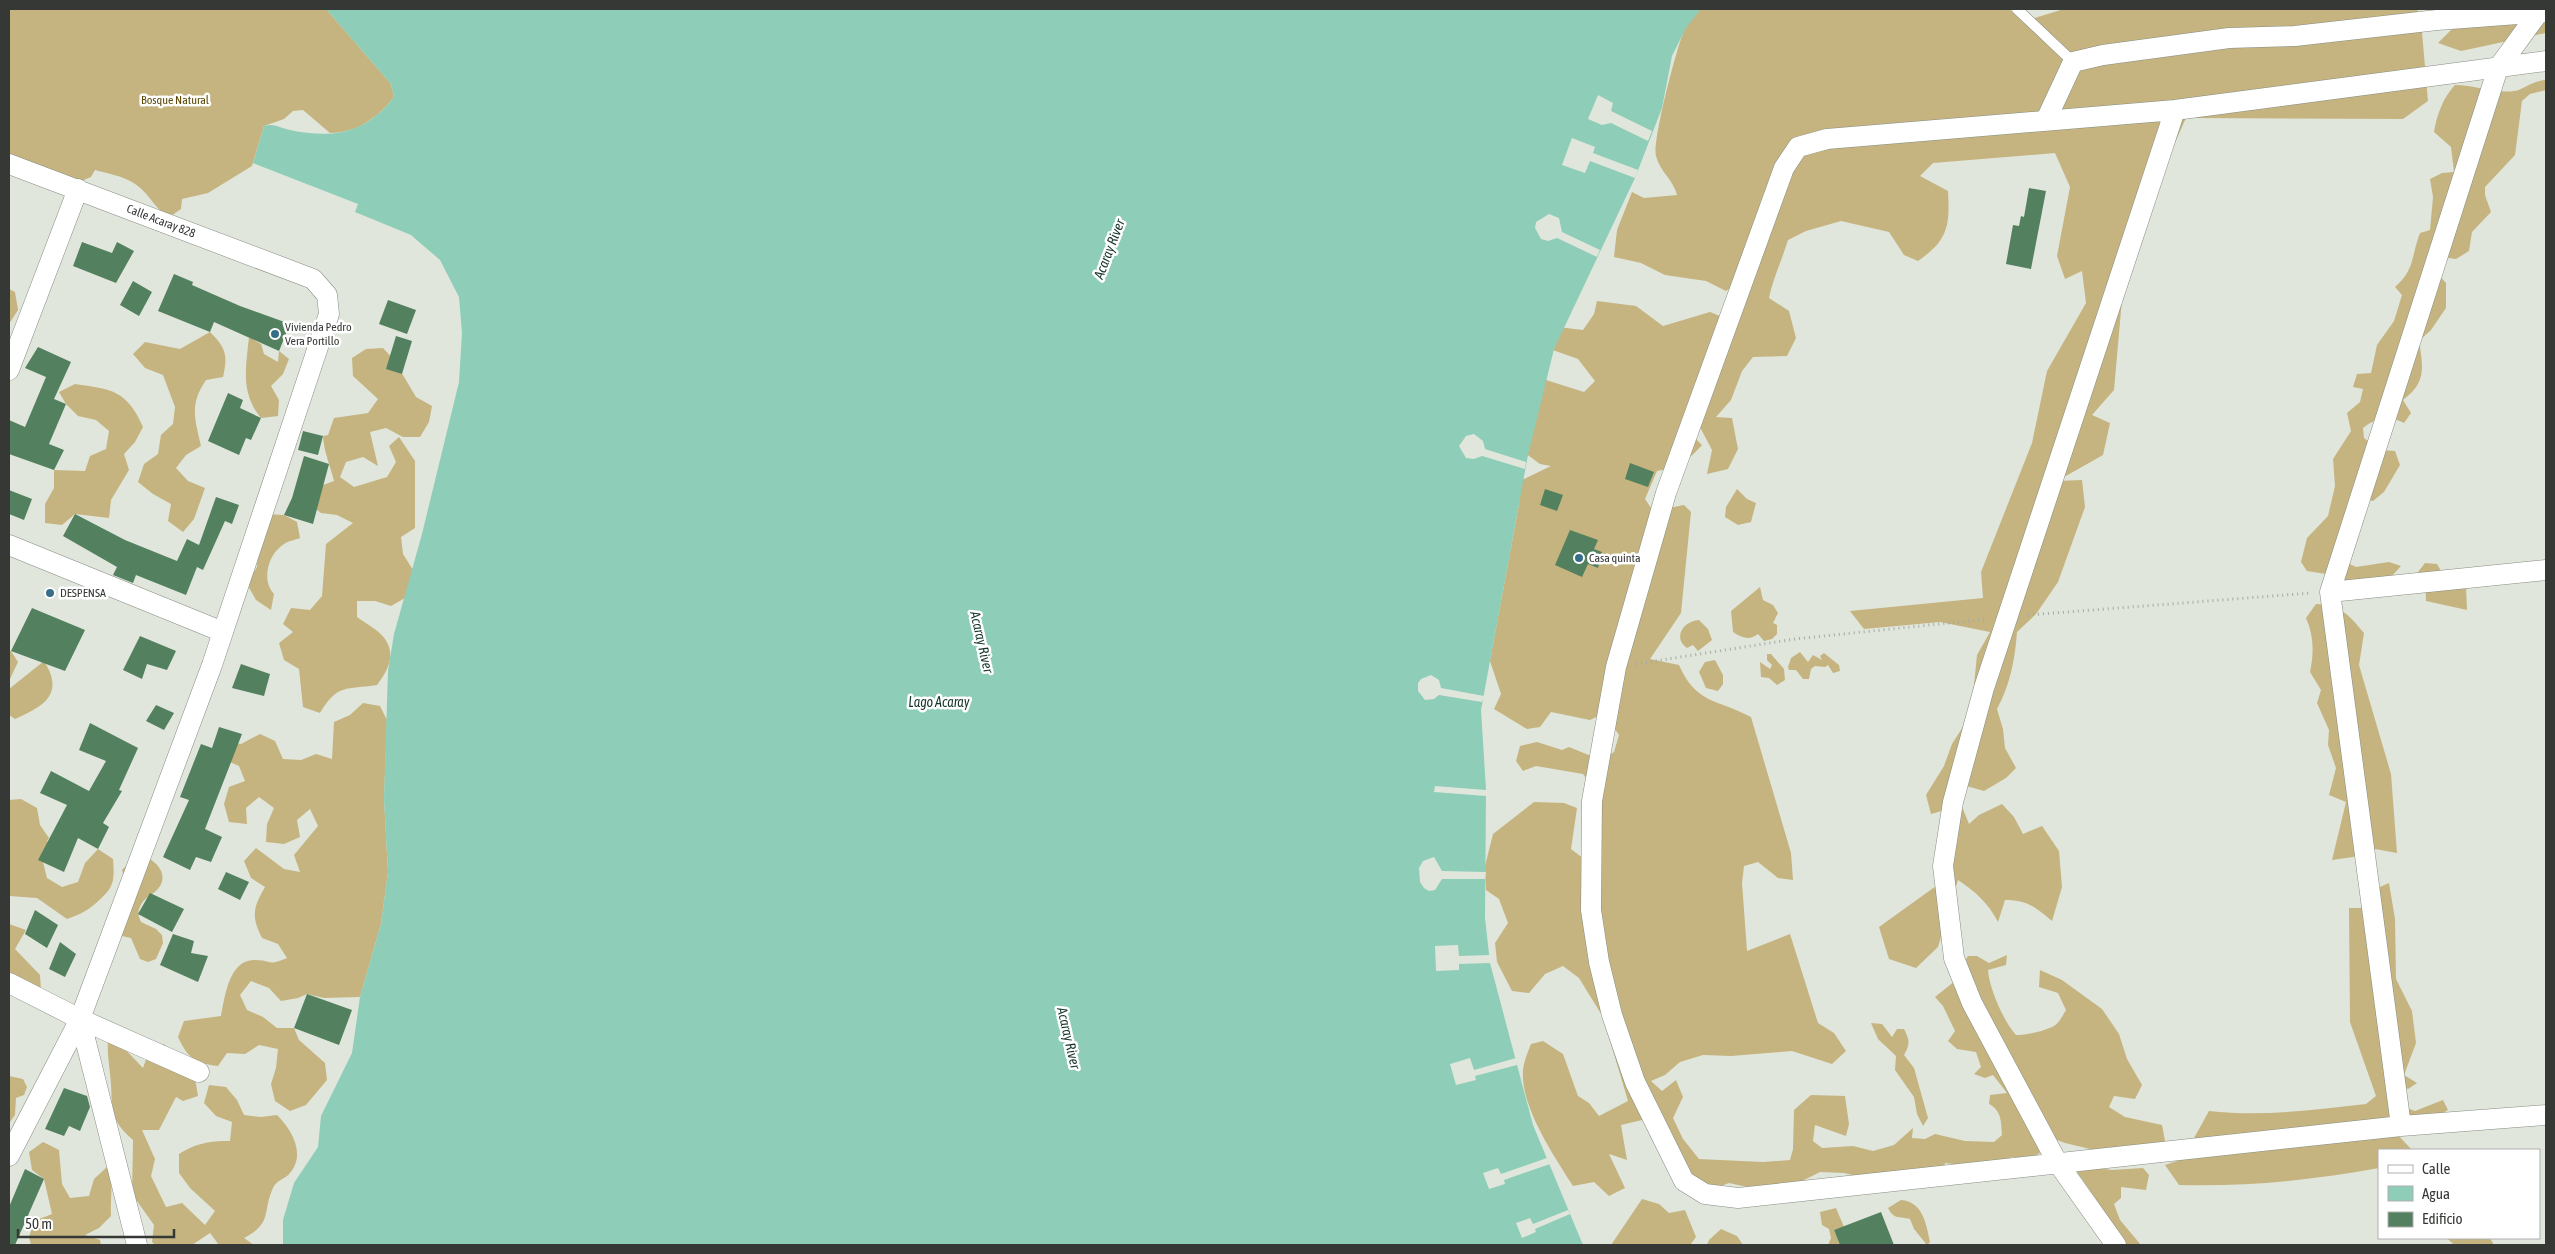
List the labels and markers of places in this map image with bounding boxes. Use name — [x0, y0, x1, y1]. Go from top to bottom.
place label: Vivienda Pedro Vera Portillo — [285, 320, 352, 348]
marker: Vivienda Pedro Vera Portillo — [269, 328, 281, 340]
place label: Casa quinta — [1589, 551, 1641, 565]
marker: Casa quinta — [1573, 552, 1585, 564]
place label: DESPENSA — [60, 586, 106, 600]
marker: DESPENSA — [44, 587, 56, 599]

